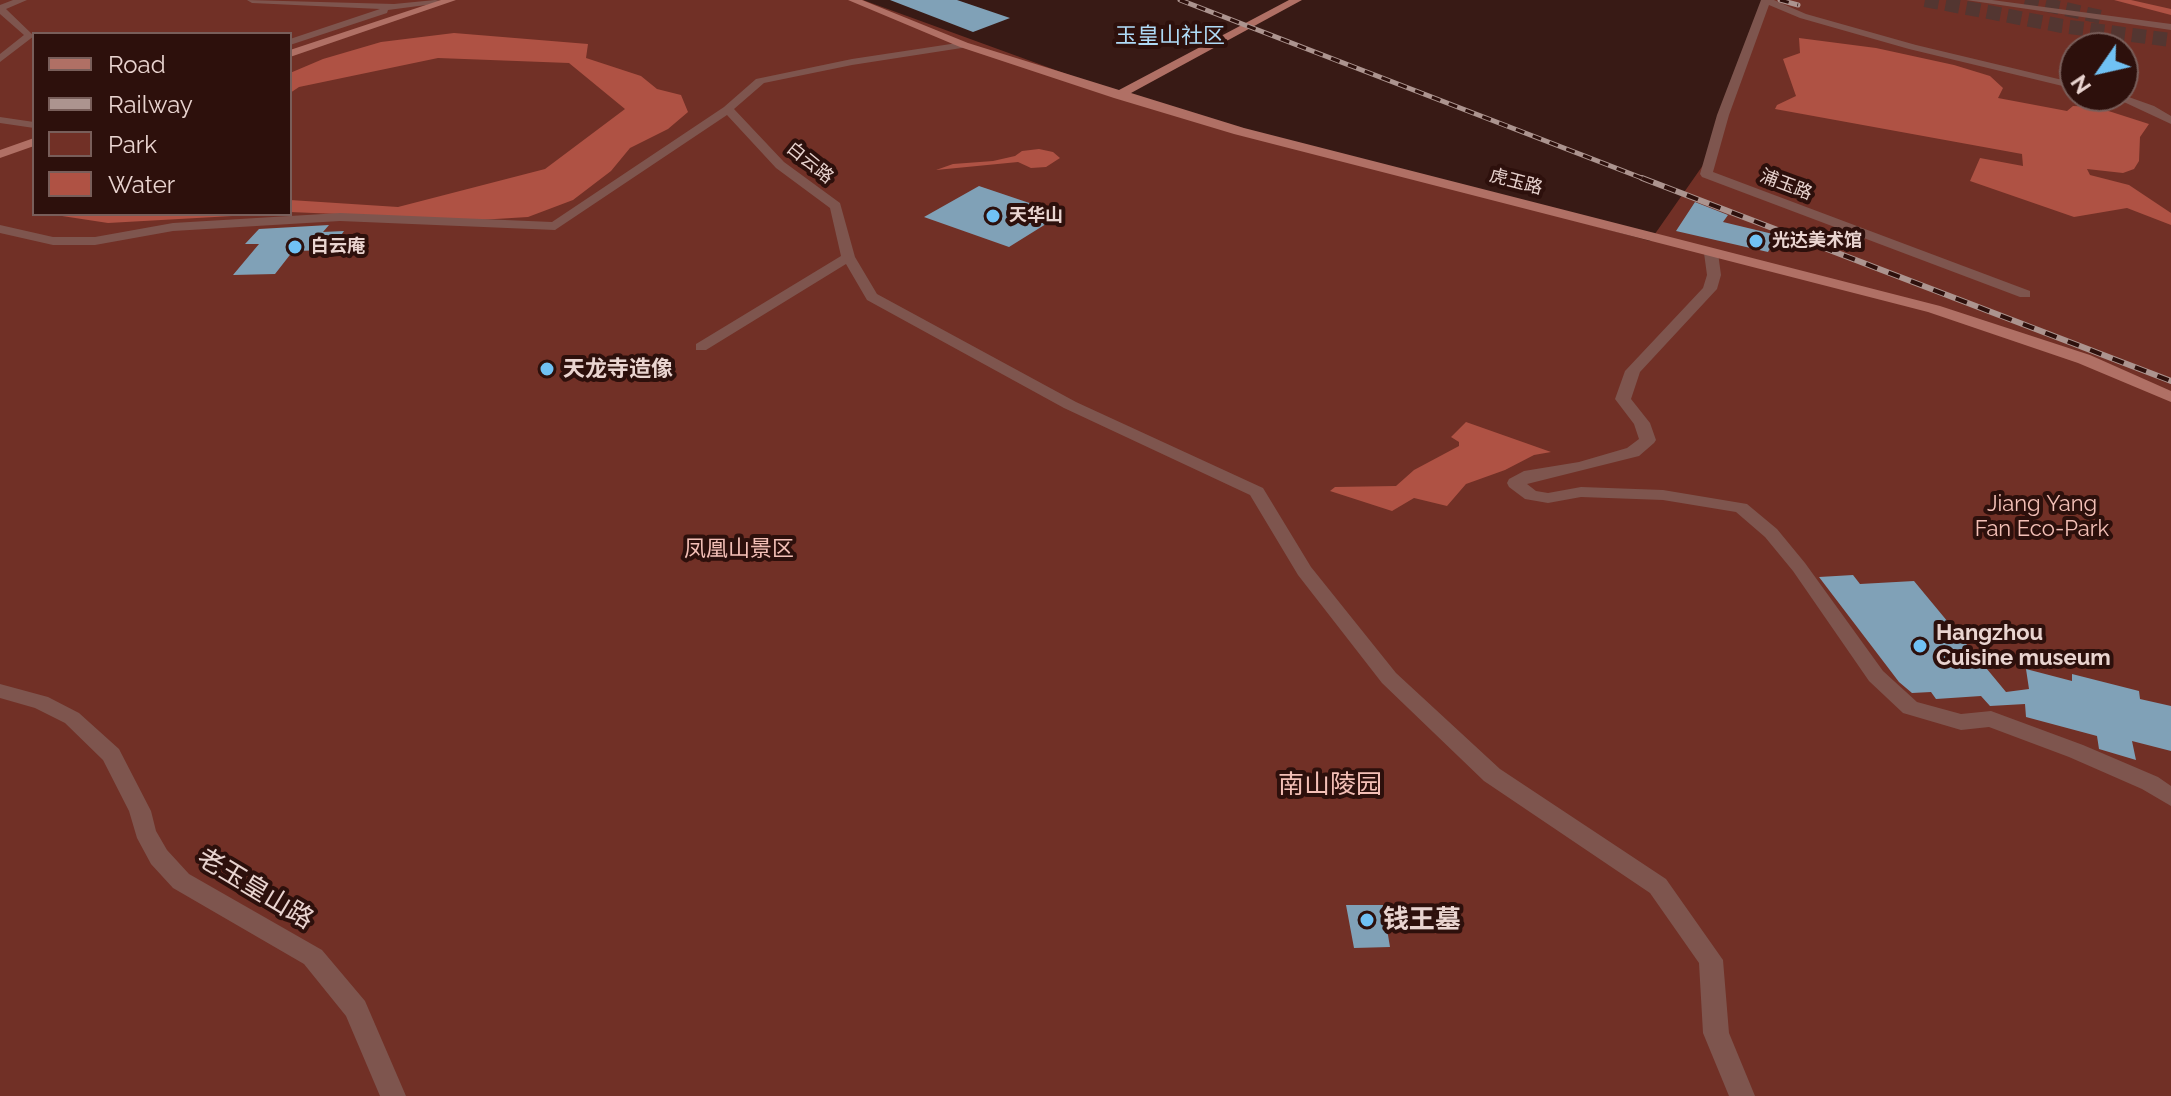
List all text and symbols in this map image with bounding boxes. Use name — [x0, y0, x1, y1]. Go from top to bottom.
district label: 玉皇山社区 — [1115, 23, 1225, 49]
legend — [32, 32, 292, 216]
north arrow — [2059, 32, 2139, 112]
text: Road — [108, 50, 166, 79]
text: N — [2065, 70, 2096, 99]
text: Railway — [108, 90, 193, 119]
text: Park — [108, 130, 157, 159]
street label: 白云路 — [782, 138, 838, 188]
street label: 虎玉路 — [1487, 165, 1545, 199]
street label: 浦玉路 — [1757, 165, 1815, 205]
text: Water — [108, 170, 175, 199]
place label: 天华山 — [1009, 205, 1063, 227]
marker: 天华山 — [984, 207, 1002, 225]
place label: 光达美术馆 — [1772, 230, 1862, 252]
marker: 光达美术馆 — [1747, 232, 1765, 250]
place label: 白云庵 — [311, 236, 365, 258]
marker: 白云庵 — [286, 238, 304, 256]
place label: 天龙寺造像 — [563, 356, 673, 382]
marker: 天龙寺造像 — [538, 360, 556, 378]
park label: Jiang Yang Fan Eco-Park — [1975, 491, 2109, 542]
park label: 凤凰山景区 — [684, 536, 794, 562]
place label: Hangzhou Cuisine museum — [1936, 620, 2111, 672]
marker: Hangzhou Cuisine museum — [1911, 637, 1929, 655]
park label: 南山陵园 — [1278, 769, 1382, 801]
street label: 老玉皇山路 — [191, 842, 319, 936]
place label: 钱王墓 — [1383, 904, 1461, 936]
marker: 钱王墓 — [1358, 911, 1376, 929]

